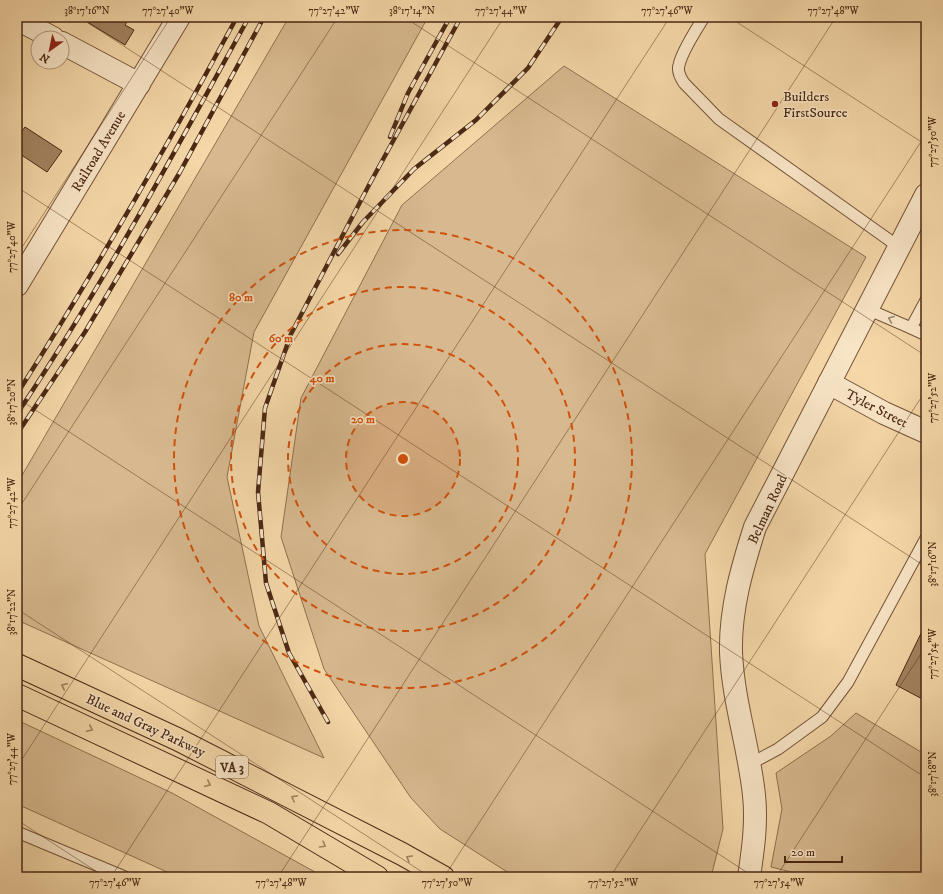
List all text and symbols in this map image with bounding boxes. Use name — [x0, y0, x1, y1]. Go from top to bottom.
text: 38°17'16"N — [64, 5, 110, 17]
text: 77°27'40"W — [142, 5, 195, 17]
text: 77°27'42"W — [308, 5, 360, 17]
text: 38°17'14"N — [389, 5, 435, 17]
text: 77°27'44"W — [475, 5, 528, 17]
text: 77°27'46"W — [641, 5, 693, 17]
text: 77°27'48"W — [807, 5, 859, 17]
north arrow — [30, 30, 70, 70]
text: N — [37, 49, 53, 66]
place label: Builders FirstSource — [783, 88, 848, 122]
marker: Builders FirstSource — [770, 99, 780, 109]
street label: Railroad Avenue — [68, 108, 130, 195]
text: 77°27'50"W — [927, 116, 939, 167]
text: 77°27'40"W — [6, 220, 18, 273]
text: 80 m — [229, 290, 253, 305]
one-way arrow — [887, 316, 895, 324]
text: 60 m — [269, 331, 293, 346]
text: 40 m — [309, 371, 334, 386]
text: 77°27'52"W — [927, 372, 939, 423]
text: 38°17'20"N — [6, 379, 18, 425]
street label: Tyler Street — [842, 386, 911, 432]
text: 20 m — [351, 412, 375, 427]
centre of rings — [396, 452, 410, 466]
street label: Belman Road — [744, 472, 792, 547]
text: 77°27'42"W — [6, 477, 18, 529]
text: 38°17'16"N — [927, 541, 939, 587]
text: 38°17'22"N — [6, 589, 18, 635]
text: 77°27'54"W — [927, 628, 939, 679]
one-way arrow — [60, 683, 67, 691]
street label: Blue and Gray Parkway — [83, 690, 209, 762]
one-way arrow — [86, 724, 94, 732]
text: 77°27'44"W — [6, 732, 18, 785]
text: 38°17'18"N — [927, 751, 939, 797]
road number: VA 3 — [216, 756, 248, 778]
one-way arrow — [204, 779, 211, 787]
one-way arrow — [290, 796, 298, 803]
scale bar — [785, 838, 842, 864]
one-way arrow — [319, 840, 326, 847]
text: 20 m — [791, 845, 815, 860]
one-way arrow — [406, 855, 413, 862]
text: 77°27'46"W — [89, 877, 141, 889]
text: 77°27'48"W — [255, 877, 307, 889]
text: 77°27'50"W — [422, 877, 473, 889]
text: 77°27'52"W — [588, 877, 639, 889]
text: 77°27'54"W — [754, 877, 805, 889]

